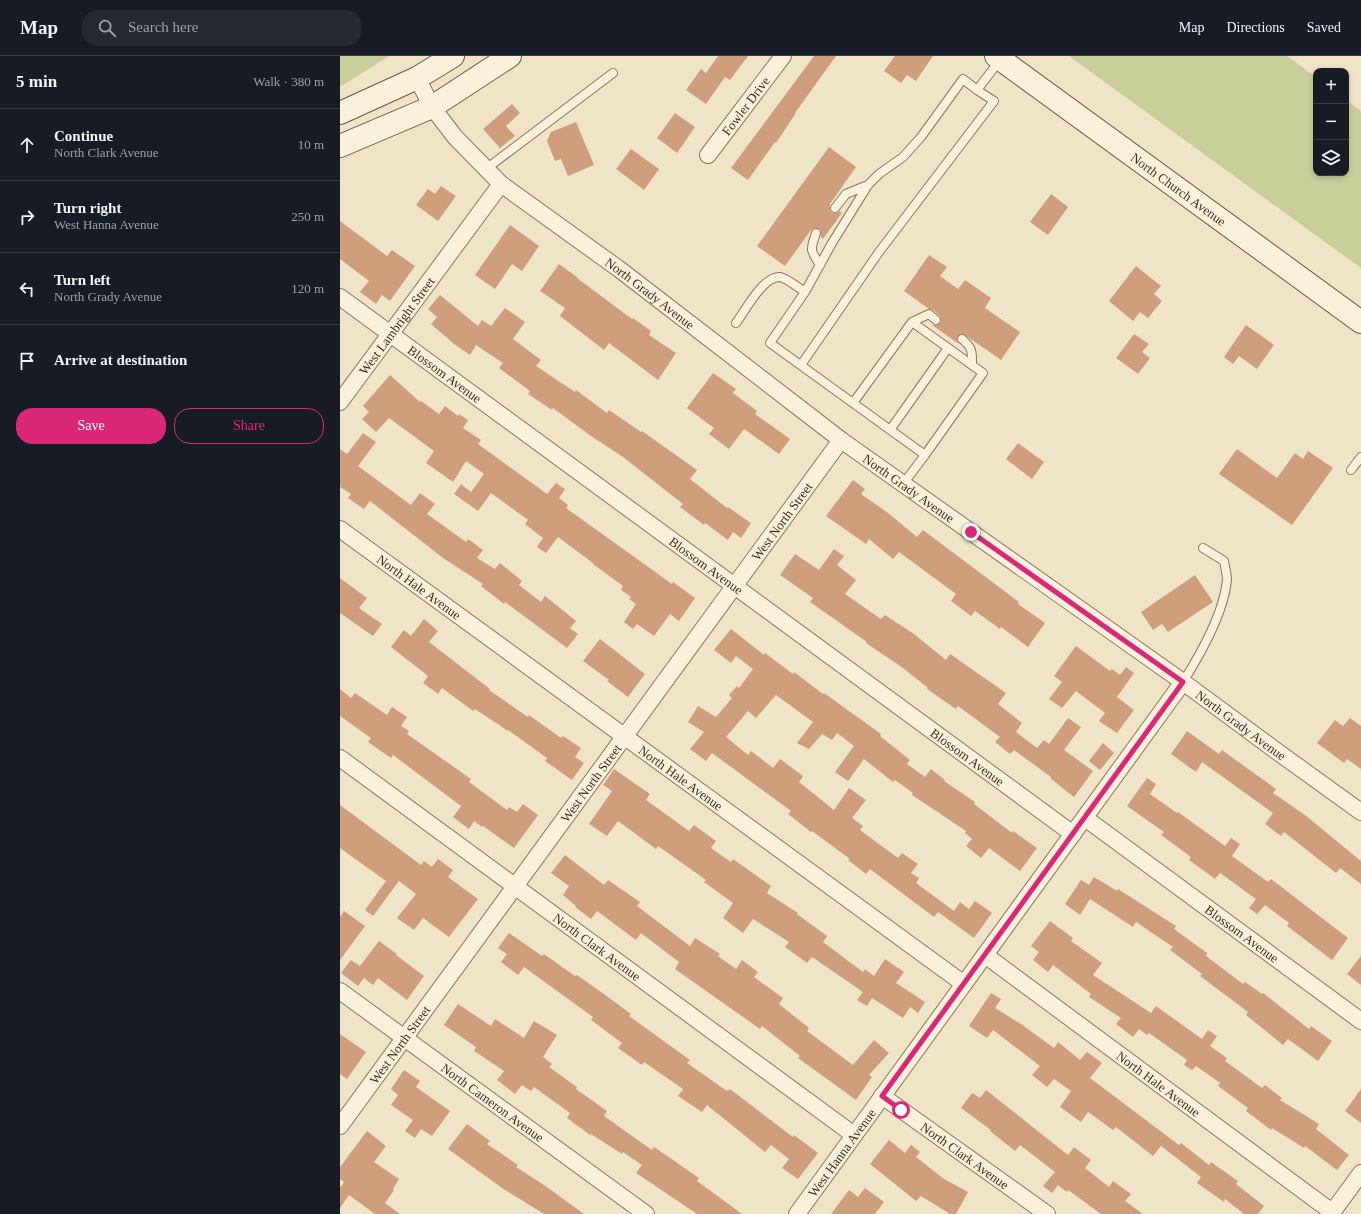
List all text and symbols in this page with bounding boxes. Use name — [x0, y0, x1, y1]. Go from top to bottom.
search box — [82, 10, 362, 46]
text: Map — [20, 17, 58, 38]
icon: search — [96, 17, 118, 39]
text: Search here — [128, 19, 198, 35]
text: Map — [1179, 20, 1204, 35]
text: Directions — [1226, 20, 1285, 35]
text: Saved — [1307, 20, 1341, 35]
map controls — [1313, 68, 1349, 176]
button: + — [1313, 68, 1349, 104]
text: 5 min — [16, 72, 57, 91]
street label: Fowler Drive — [719, 73, 773, 138]
text: Walk · 380 m — [253, 74, 324, 89]
button: − — [1313, 104, 1349, 140]
text: Continue — [54, 128, 113, 144]
icon: ahead — [16, 134, 38, 156]
text: 10 m — [298, 137, 324, 152]
button: layers — [1313, 140, 1349, 176]
text: North Clark Avenue — [54, 145, 158, 160]
street label: North Church Avenue — [1128, 150, 1229, 229]
text: Turn right — [54, 200, 121, 216]
icon: right — [16, 206, 38, 228]
text: 250 m — [291, 209, 324, 224]
text: West Hanna Avenue — [54, 217, 159, 232]
street label: North Grady Avenue — [602, 255, 697, 332]
text: Turn left — [54, 272, 111, 288]
street label: West Lambright Street — [356, 274, 438, 378]
icon: left — [16, 278, 38, 300]
text: 120 m — [291, 281, 324, 296]
text: North Grady Avenue — [54, 289, 162, 304]
street label: Blossom Avenue — [405, 342, 485, 406]
icon: arrive — [16, 350, 38, 372]
text: Arrive at destination — [54, 352, 187, 368]
button: Save — [16, 408, 166, 444]
button: Share — [174, 408, 324, 444]
street label: North Grady Avenue — [860, 451, 957, 526]
street label: West North Street — [749, 479, 816, 563]
route end — [962, 523, 980, 541]
street label: Blossom Avenue — [666, 534, 746, 598]
street label: North Hale Avenue — [374, 552, 464, 623]
street label: North Grady Avenue — [1193, 687, 1289, 764]
street label: Blossom Avenue — [928, 725, 1007, 789]
street label: West North Street — [558, 741, 625, 825]
street label: North Hale Avenue — [636, 742, 726, 814]
street label: Blossom Avenue — [1202, 902, 1282, 966]
street label: North Clark Avenue — [550, 910, 644, 984]
street label: West North Street — [367, 1002, 434, 1087]
street label: North Hale Avenue — [1114, 1048, 1203, 1120]
street label: North Cameron Avenue — [438, 1060, 547, 1145]
route start — [892, 1101, 910, 1119]
street label: West Hanna Avenue — [805, 1106, 879, 1200]
street label: North Clark Avenue — [918, 1119, 1012, 1192]

